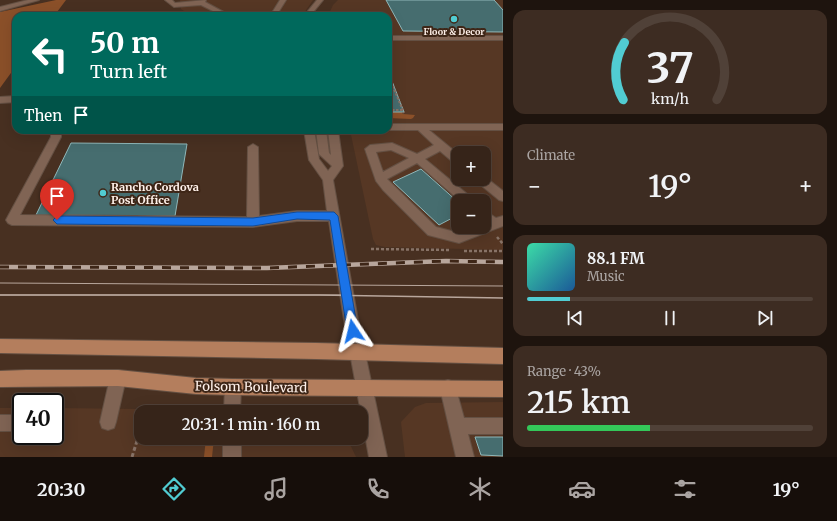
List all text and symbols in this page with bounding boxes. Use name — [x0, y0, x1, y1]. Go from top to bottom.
marker: Floor & Decor — [449, 14, 459, 24]
text: 50 m — [90, 25, 159, 61]
place label: Floor & Decor — [424, 26, 484, 37]
icon: left — [24, 28, 76, 80]
text: 37 — [646, 42, 694, 94]
text: Turn left — [90, 60, 167, 83]
text: km/h — [651, 90, 689, 108]
icon: arrive — [70, 104, 92, 126]
text: Then — [24, 106, 62, 125]
map controls — [451, 146, 491, 234]
button: + — [451, 146, 491, 186]
text: Climate — [527, 147, 575, 164]
text: 19° — [648, 167, 692, 205]
text: − — [527, 172, 542, 200]
text: + — [798, 172, 813, 200]
pin — [40, 179, 74, 220]
place label: Rancho Cordova Post Office — [111, 180, 199, 207]
icon: arrive — [46, 185, 68, 207]
marker: Rancho Cordova Post Office — [98, 188, 108, 198]
button: − — [451, 194, 491, 234]
text: 88.1 FM — [587, 249, 644, 268]
text: Music — [587, 268, 625, 285]
icon: previous — [564, 307, 586, 329]
icon: pause — [659, 307, 681, 329]
icon: next — [754, 307, 776, 329]
position arrow — [332, 310, 374, 352]
text: Range · 43% — [527, 363, 601, 380]
street label: Folsom Boulevard — [195, 378, 307, 396]
text: 215 km — [527, 383, 630, 421]
speed limit sign: 40 — [12, 393, 64, 445]
text: 20:31 · 1 min · 160 m — [182, 415, 320, 434]
icon: directions — [160, 475, 188, 503]
icon: music — [262, 475, 290, 503]
icon: phone — [364, 475, 392, 503]
icon: climate — [466, 475, 494, 503]
icon: car — [568, 475, 596, 503]
icon: filters — [671, 475, 699, 503]
text: 20:30 — [37, 478, 85, 501]
text: 19° — [773, 478, 800, 501]

